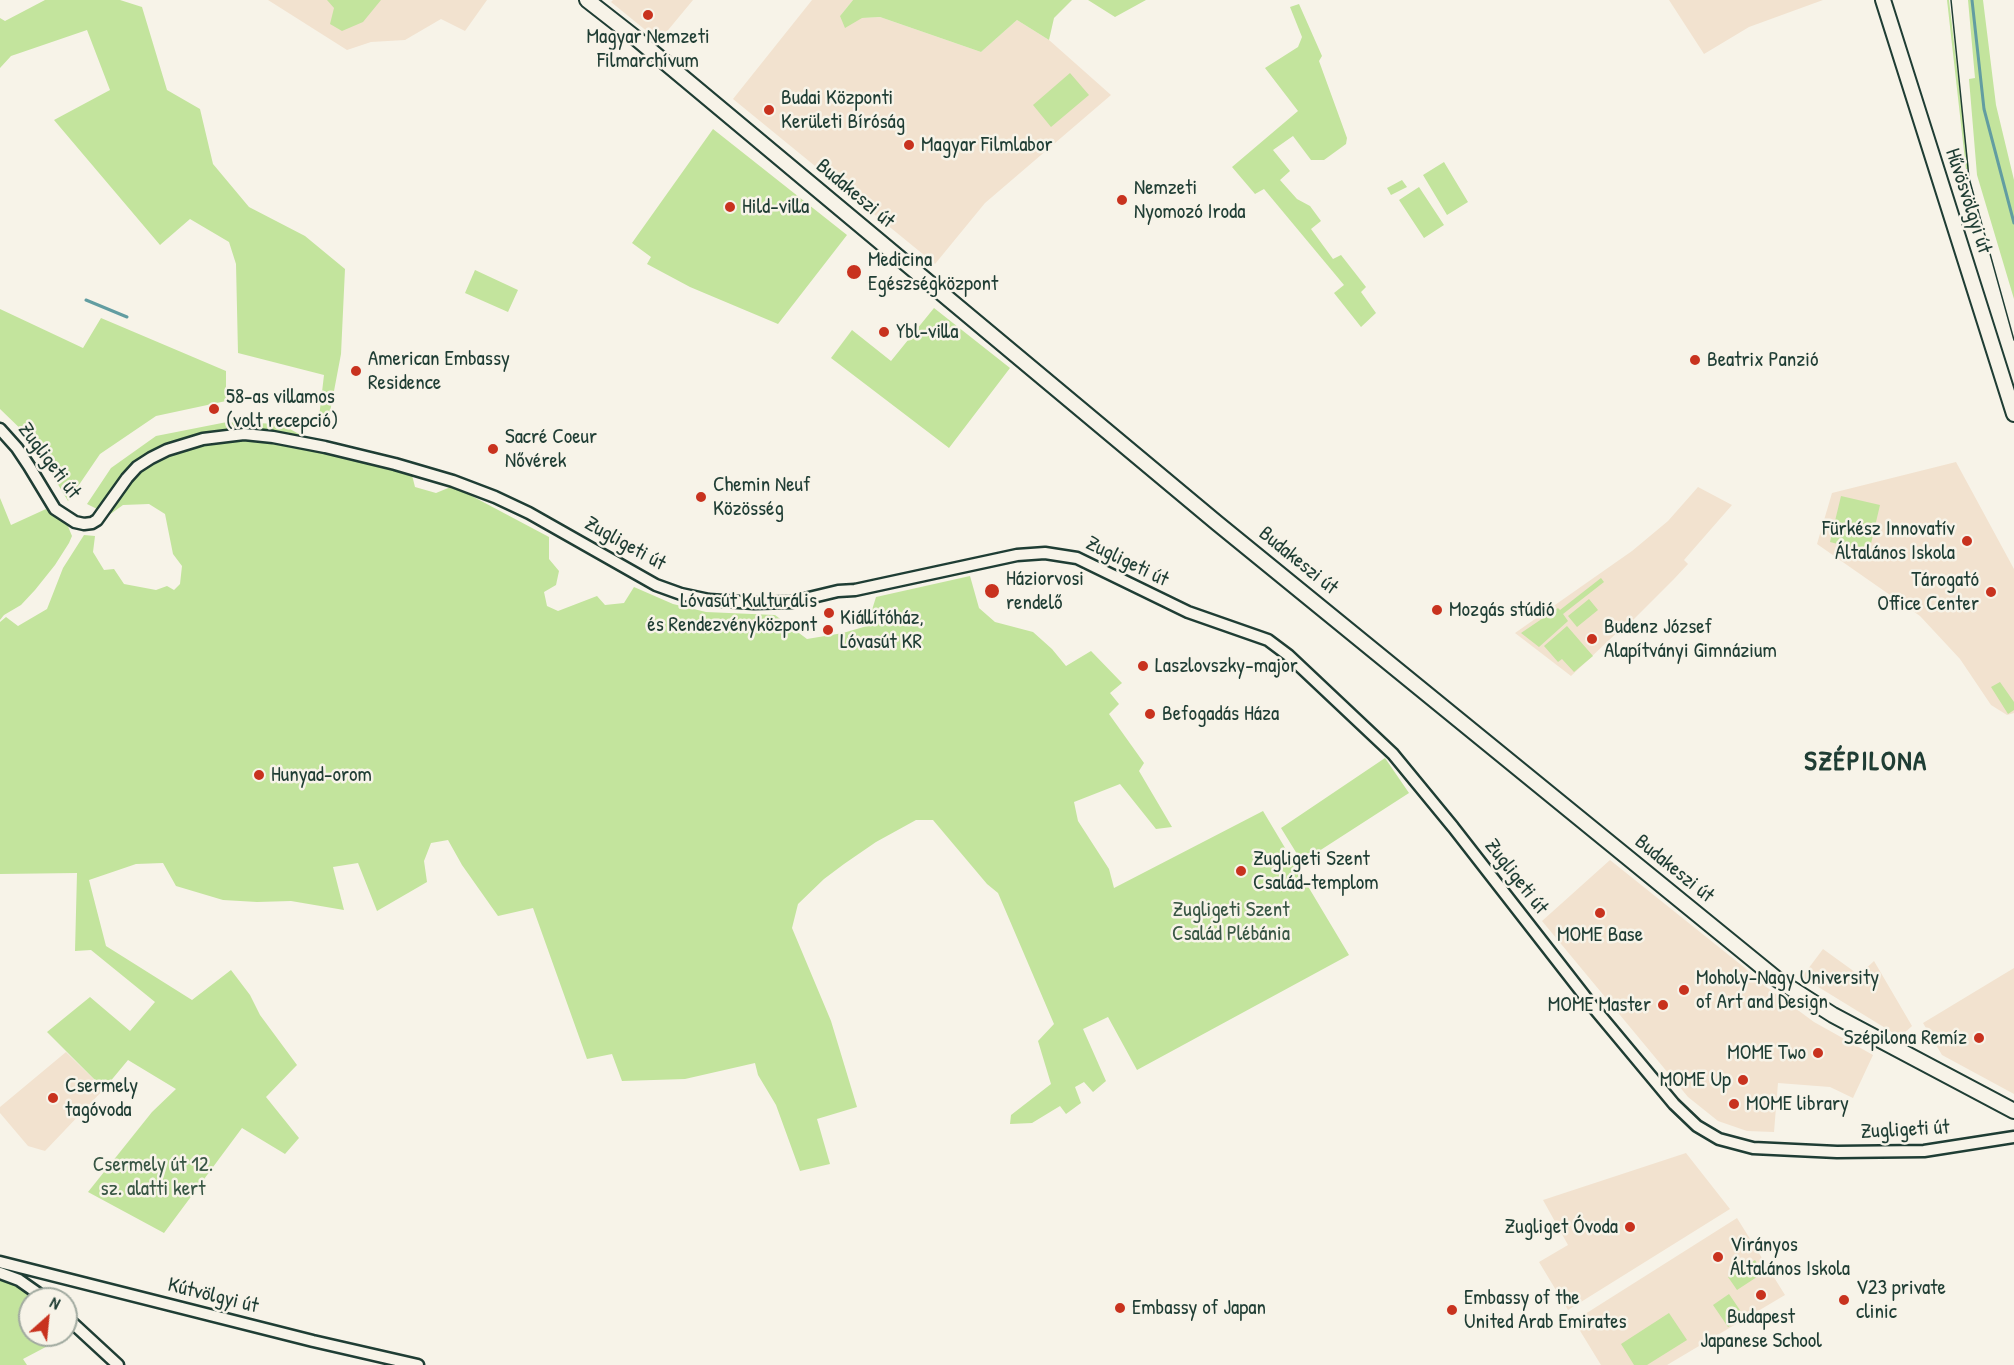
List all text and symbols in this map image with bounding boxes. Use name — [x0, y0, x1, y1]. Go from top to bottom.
marker: Magyar Nemzeti Filmarchívum — [641, 8, 655, 22]
place label: Magyar Nemzeti Filmarchívum — [586, 24, 710, 74]
place label: Budai Központi Kerületi Bíróság — [781, 85, 905, 135]
marker: Budai Központi Kerületi Bíróság — [762, 103, 776, 117]
place label: Magyar Filmlabor — [921, 132, 1053, 158]
marker: Magyar Filmlabor — [902, 138, 916, 152]
street label: Hűvösvölgyi út — [1939, 145, 1997, 257]
street label: Budakeszi út — [811, 154, 899, 234]
place label: Nemzeti Nyomozó Iroda — [1134, 175, 1245, 225]
marker: Nemzeti Nyomozó Iroda — [1115, 193, 1129, 207]
place label: Hild-villa — [742, 194, 809, 220]
marker: Hild-villa — [723, 200, 737, 214]
place label: Medicina Egészségközpont — [868, 247, 998, 297]
marker: Medicina Egészségközpont — [845, 263, 863, 281]
place label: Ybl-villa — [896, 319, 958, 345]
marker: Ybl-villa — [877, 325, 891, 339]
place label: American Embassy Residence — [368, 346, 510, 396]
place label: Beatrix Panzió — [1707, 347, 1818, 373]
marker: Beatrix Panzió — [1688, 353, 1702, 367]
marker: American Embassy Residence — [349, 364, 363, 378]
place label: 58-as villamos (volt recepció) — [226, 384, 338, 434]
marker: 58-as villamos (volt recepció) — [207, 402, 221, 416]
street label: Zugligeti út — [12, 418, 86, 504]
place label: Sacré Coeur Nővérek — [505, 424, 597, 474]
marker: Sacré Coeur Nővérek — [486, 442, 500, 456]
place label: Chemin Neuf Közösség — [713, 472, 810, 522]
marker: Chemin Neuf Közösség — [694, 490, 708, 504]
street label: Zugligeti út — [580, 511, 670, 577]
place label: Fürkész Innovatív Általános Iskola — [1822, 516, 1955, 566]
street label: Budakeszi út — [1253, 521, 1343, 601]
street label: Zugligeti út — [1082, 531, 1172, 593]
marker: Fürkész Innovatív Általános Iskola — [1960, 534, 1974, 548]
place label: Háziorvosi rendelő — [1006, 566, 1084, 616]
place label: Tárogató Office Center — [1877, 567, 1979, 617]
marker: Háziorvosi rendelő — [983, 582, 1001, 600]
marker: Tárogató Office Center — [1984, 585, 1998, 599]
place label: Lóvasút Kulturális és Rendezvényközpont — [647, 588, 817, 638]
place label: Mozgás stúdió — [1449, 597, 1555, 623]
marker: Mozgás stúdió — [1430, 603, 1444, 617]
place label: Kiállítóház, Lóvasút KR — [840, 605, 924, 655]
marker: Lóvasút Kulturális és Rendezvényközpont — [822, 606, 836, 620]
place label: Budenz József Alapítványi Gimnázium — [1604, 614, 1777, 664]
marker: Kiállítóház, Lóvasút KR — [821, 623, 835, 637]
marker: Budenz József Alapítványi Gimnázium — [1585, 632, 1599, 646]
place label: Laszlovszky-major — [1155, 653, 1298, 679]
marker: Laszlovszky-major — [1136, 659, 1150, 673]
place label: Befogadás Háza — [1162, 701, 1279, 727]
marker: Befogadás Háza — [1143, 707, 1157, 721]
district label: SZÉPILONA — [1804, 747, 1928, 779]
place label: Hunyad-orom — [271, 762, 372, 788]
marker: Hunyad-orom — [252, 768, 266, 782]
street label: Budakeszi út — [1629, 829, 1719, 909]
street label: Zugligeti út — [1479, 834, 1553, 920]
place label: Zugligeti Szent Család-templom — [1253, 846, 1378, 896]
marker: Zugligeti Szent Család-templom — [1234, 864, 1248, 878]
park label: Zugligeti Szent Család Plébánia — [1172, 897, 1290, 947]
marker: MOME Base — [1593, 906, 1607, 920]
place label: MOME Base — [1557, 922, 1643, 948]
place label: Moholy-Nagy University of Art and Design — [1696, 965, 1879, 1015]
marker: Moholy-Nagy University of Art and Design — [1677, 983, 1691, 997]
place label: MOME Master — [1548, 992, 1651, 1018]
marker: MOME Master — [1656, 998, 1670, 1012]
place label: Szépilona Remíz — [1844, 1025, 1967, 1051]
marker: Szépilona Remíz — [1972, 1031, 1986, 1045]
place label: MOME Two — [1727, 1040, 1806, 1066]
marker: MOME Two — [1811, 1046, 1825, 1060]
place label: MOME Up — [1660, 1067, 1731, 1093]
place label: Csermely tagóvoda — [65, 1073, 138, 1123]
marker: MOME Up — [1736, 1073, 1750, 1087]
marker: Csermely tagóvoda — [46, 1091, 60, 1105]
place label: MOME library — [1746, 1091, 1849, 1117]
marker: MOME library — [1727, 1097, 1741, 1111]
street label: Zugligeti út — [1860, 1115, 1950, 1145]
park label: Csermely út 12. sz. alatti kert — [93, 1152, 213, 1202]
place label: Zugliget Óvoda — [1505, 1214, 1618, 1240]
marker: Zugliget Óvoda — [1623, 1220, 1637, 1234]
place label: Virányos Általános Iskola — [1730, 1232, 1850, 1282]
marker: Virányos Általános Iskola — [1711, 1250, 1725, 1264]
street label: Kútvölgyi út — [165, 1273, 261, 1319]
place label: V23 private clinic — [1856, 1275, 1946, 1325]
place label: Embassy of the United Arab Emirates — [1464, 1285, 1627, 1335]
north arrow — [18, 1287, 78, 1347]
marker: Budapest Japanese School — [1754, 1288, 1768, 1302]
text: N — [46, 1291, 64, 1314]
marker: V23 private clinic — [1837, 1293, 1851, 1307]
place label: Embassy of Japan — [1132, 1295, 1266, 1321]
marker: Embassy of Japan — [1113, 1301, 1127, 1315]
marker: Embassy of the United Arab Emirates — [1445, 1303, 1459, 1317]
place label: Budapest Japanese School — [1700, 1304, 1822, 1354]

